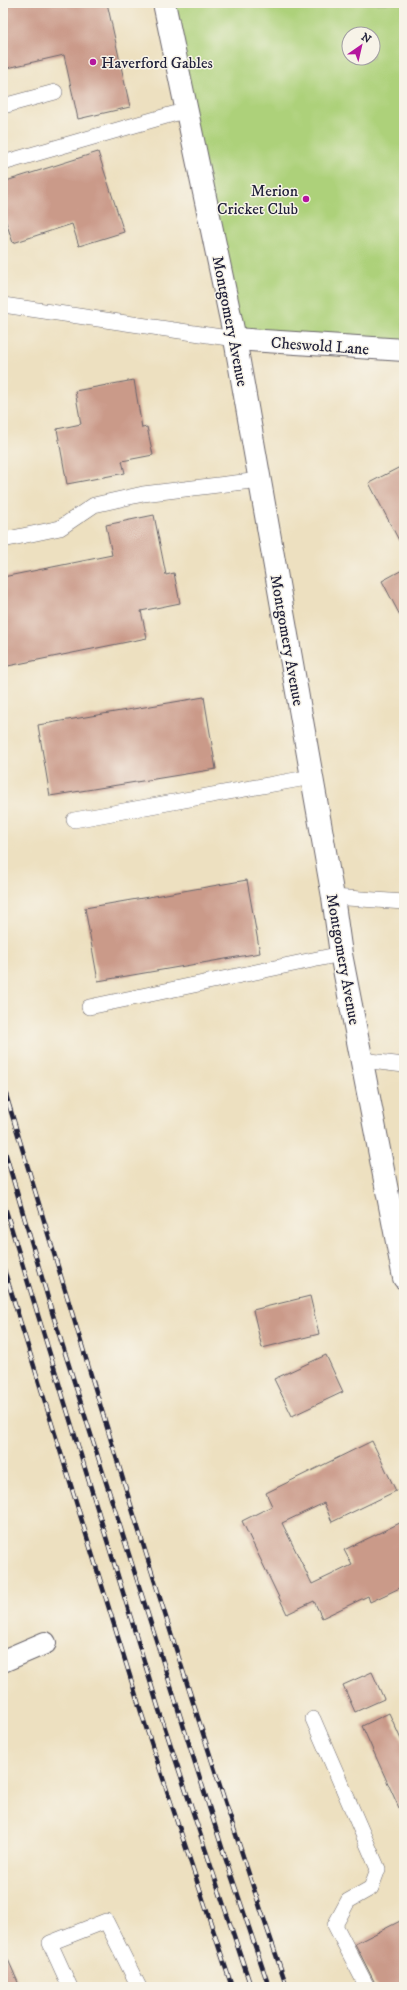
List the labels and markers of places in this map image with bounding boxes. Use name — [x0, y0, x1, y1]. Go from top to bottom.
place label: Haverford Gables — [101, 53, 213, 73]
marker: Haverford Gables — [88, 57, 98, 67]
place label: Merion Cricket Club — [217, 181, 299, 219]
marker: Merion Cricket Club — [301, 194, 311, 204]

